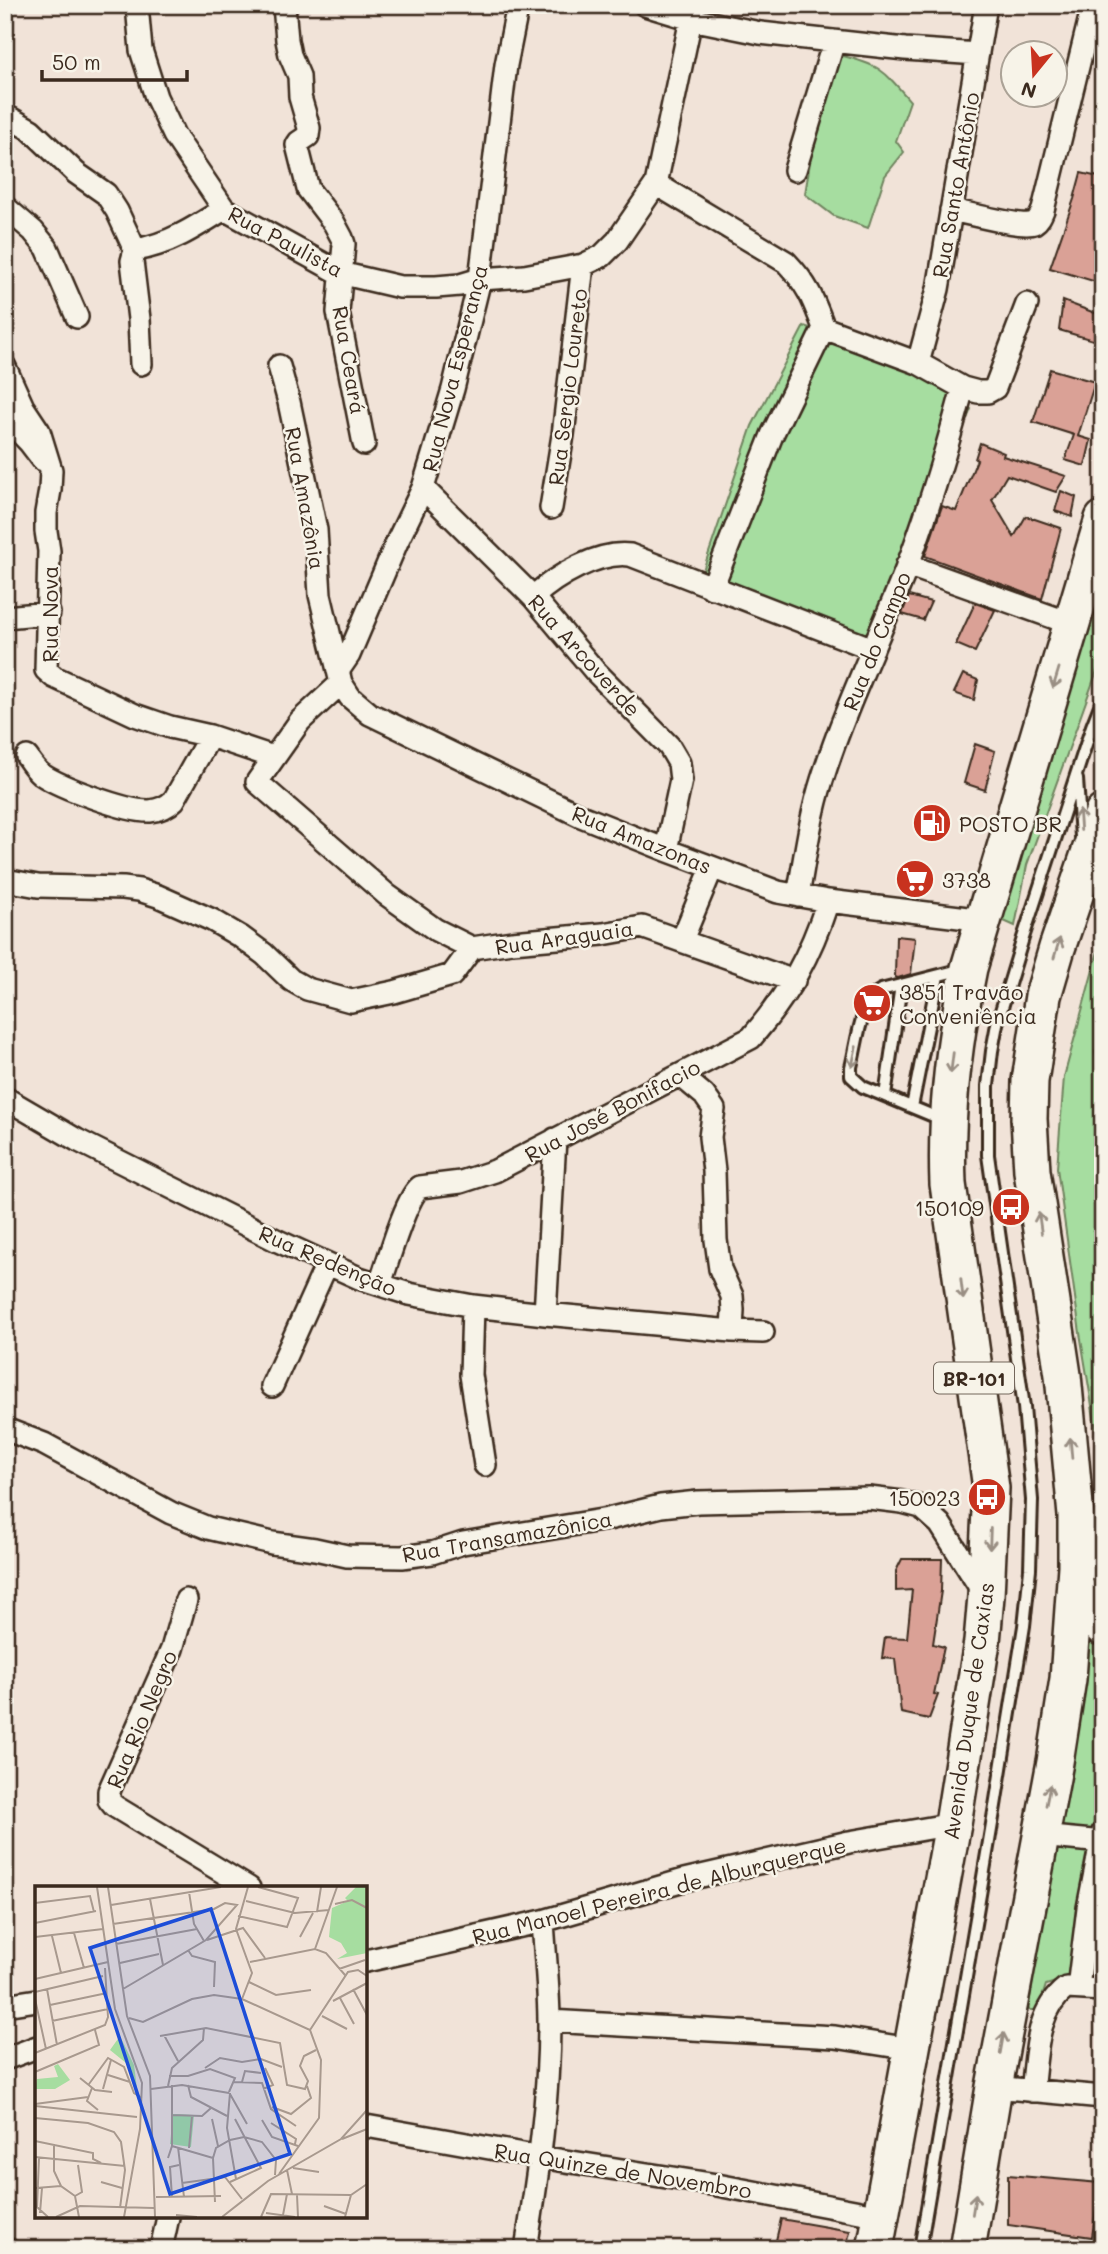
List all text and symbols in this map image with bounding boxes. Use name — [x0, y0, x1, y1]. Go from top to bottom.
scale bar — [42, 38, 187, 82]
north arrow — [1000, 38, 1070, 108]
text: 50 m — [52, 48, 101, 75]
text: N — [1018, 77, 1039, 105]
street label: Rua Santo Antônio — [925, 90, 985, 280]
street label: Rua Paulista — [224, 199, 348, 283]
street label: Rua Nova Esperança — [415, 262, 493, 474]
street label: Rua Sergio Loureto — [542, 287, 592, 487]
street label: Rua Ceará — [327, 304, 373, 416]
street label: Rua Amazônia — [280, 425, 332, 571]
street label: Rua Nova — [36, 566, 63, 662]
street label: Rua do Campo — [836, 568, 916, 714]
street label: Rua Arcoverde — [523, 588, 647, 722]
one-way arrow — [1049, 667, 1062, 689]
street label: Rua Amazonas — [568, 799, 716, 879]
fuel station icon: POSTO BR — [911, 802, 953, 844]
one-way arrow — [1073, 809, 1086, 831]
place label: POSTO BR — [959, 810, 1062, 837]
supermarket icon: 3738 — [894, 858, 936, 900]
place label: 3738 — [942, 866, 991, 893]
street label: Rua Araguaia — [493, 914, 635, 960]
one-way arrow — [1051, 937, 1064, 959]
place label: 3851 Travão Conveniência — [899, 978, 1037, 1029]
supermarket icon: 3851 Travão Conveniência — [851, 982, 893, 1024]
one-way arrow — [847, 1045, 860, 1068]
one-way arrow — [946, 1051, 959, 1074]
street label: Rua José Bonifacio — [520, 1052, 704, 1168]
bus stop icon: 150109 — [990, 1186, 1032, 1228]
place label: 150109 — [915, 1194, 984, 1221]
one-way arrow — [1033, 1212, 1046, 1235]
street label: Rua Redenção — [255, 1219, 401, 1301]
one-way arrow — [956, 1277, 969, 1300]
road number: BR-101 — [934, 1362, 1014, 1394]
one-way arrow — [1064, 1438, 1077, 1460]
bus stop icon: 150023 — [966, 1476, 1008, 1518]
place label: 150023 — [888, 1484, 960, 1511]
street label: Rua Transamazônica — [400, 1504, 614, 1568]
one-way arrow — [983, 1527, 996, 1550]
street label: Avenida Duque de Caxias — [937, 1580, 999, 1842]
street label: Rua Rio Negro — [100, 1646, 182, 1792]
one-way arrow — [1042, 1784, 1056, 1807]
street label: Rua Manoel Pereira de Alburquerque — [469, 1830, 849, 1950]
inset map — [35, 1886, 368, 2219]
one-way arrow — [996, 2032, 1010, 2055]
street label: Rua Quinze de Novembro — [492, 2136, 754, 2204]
one-way arrow — [968, 2193, 981, 2215]

